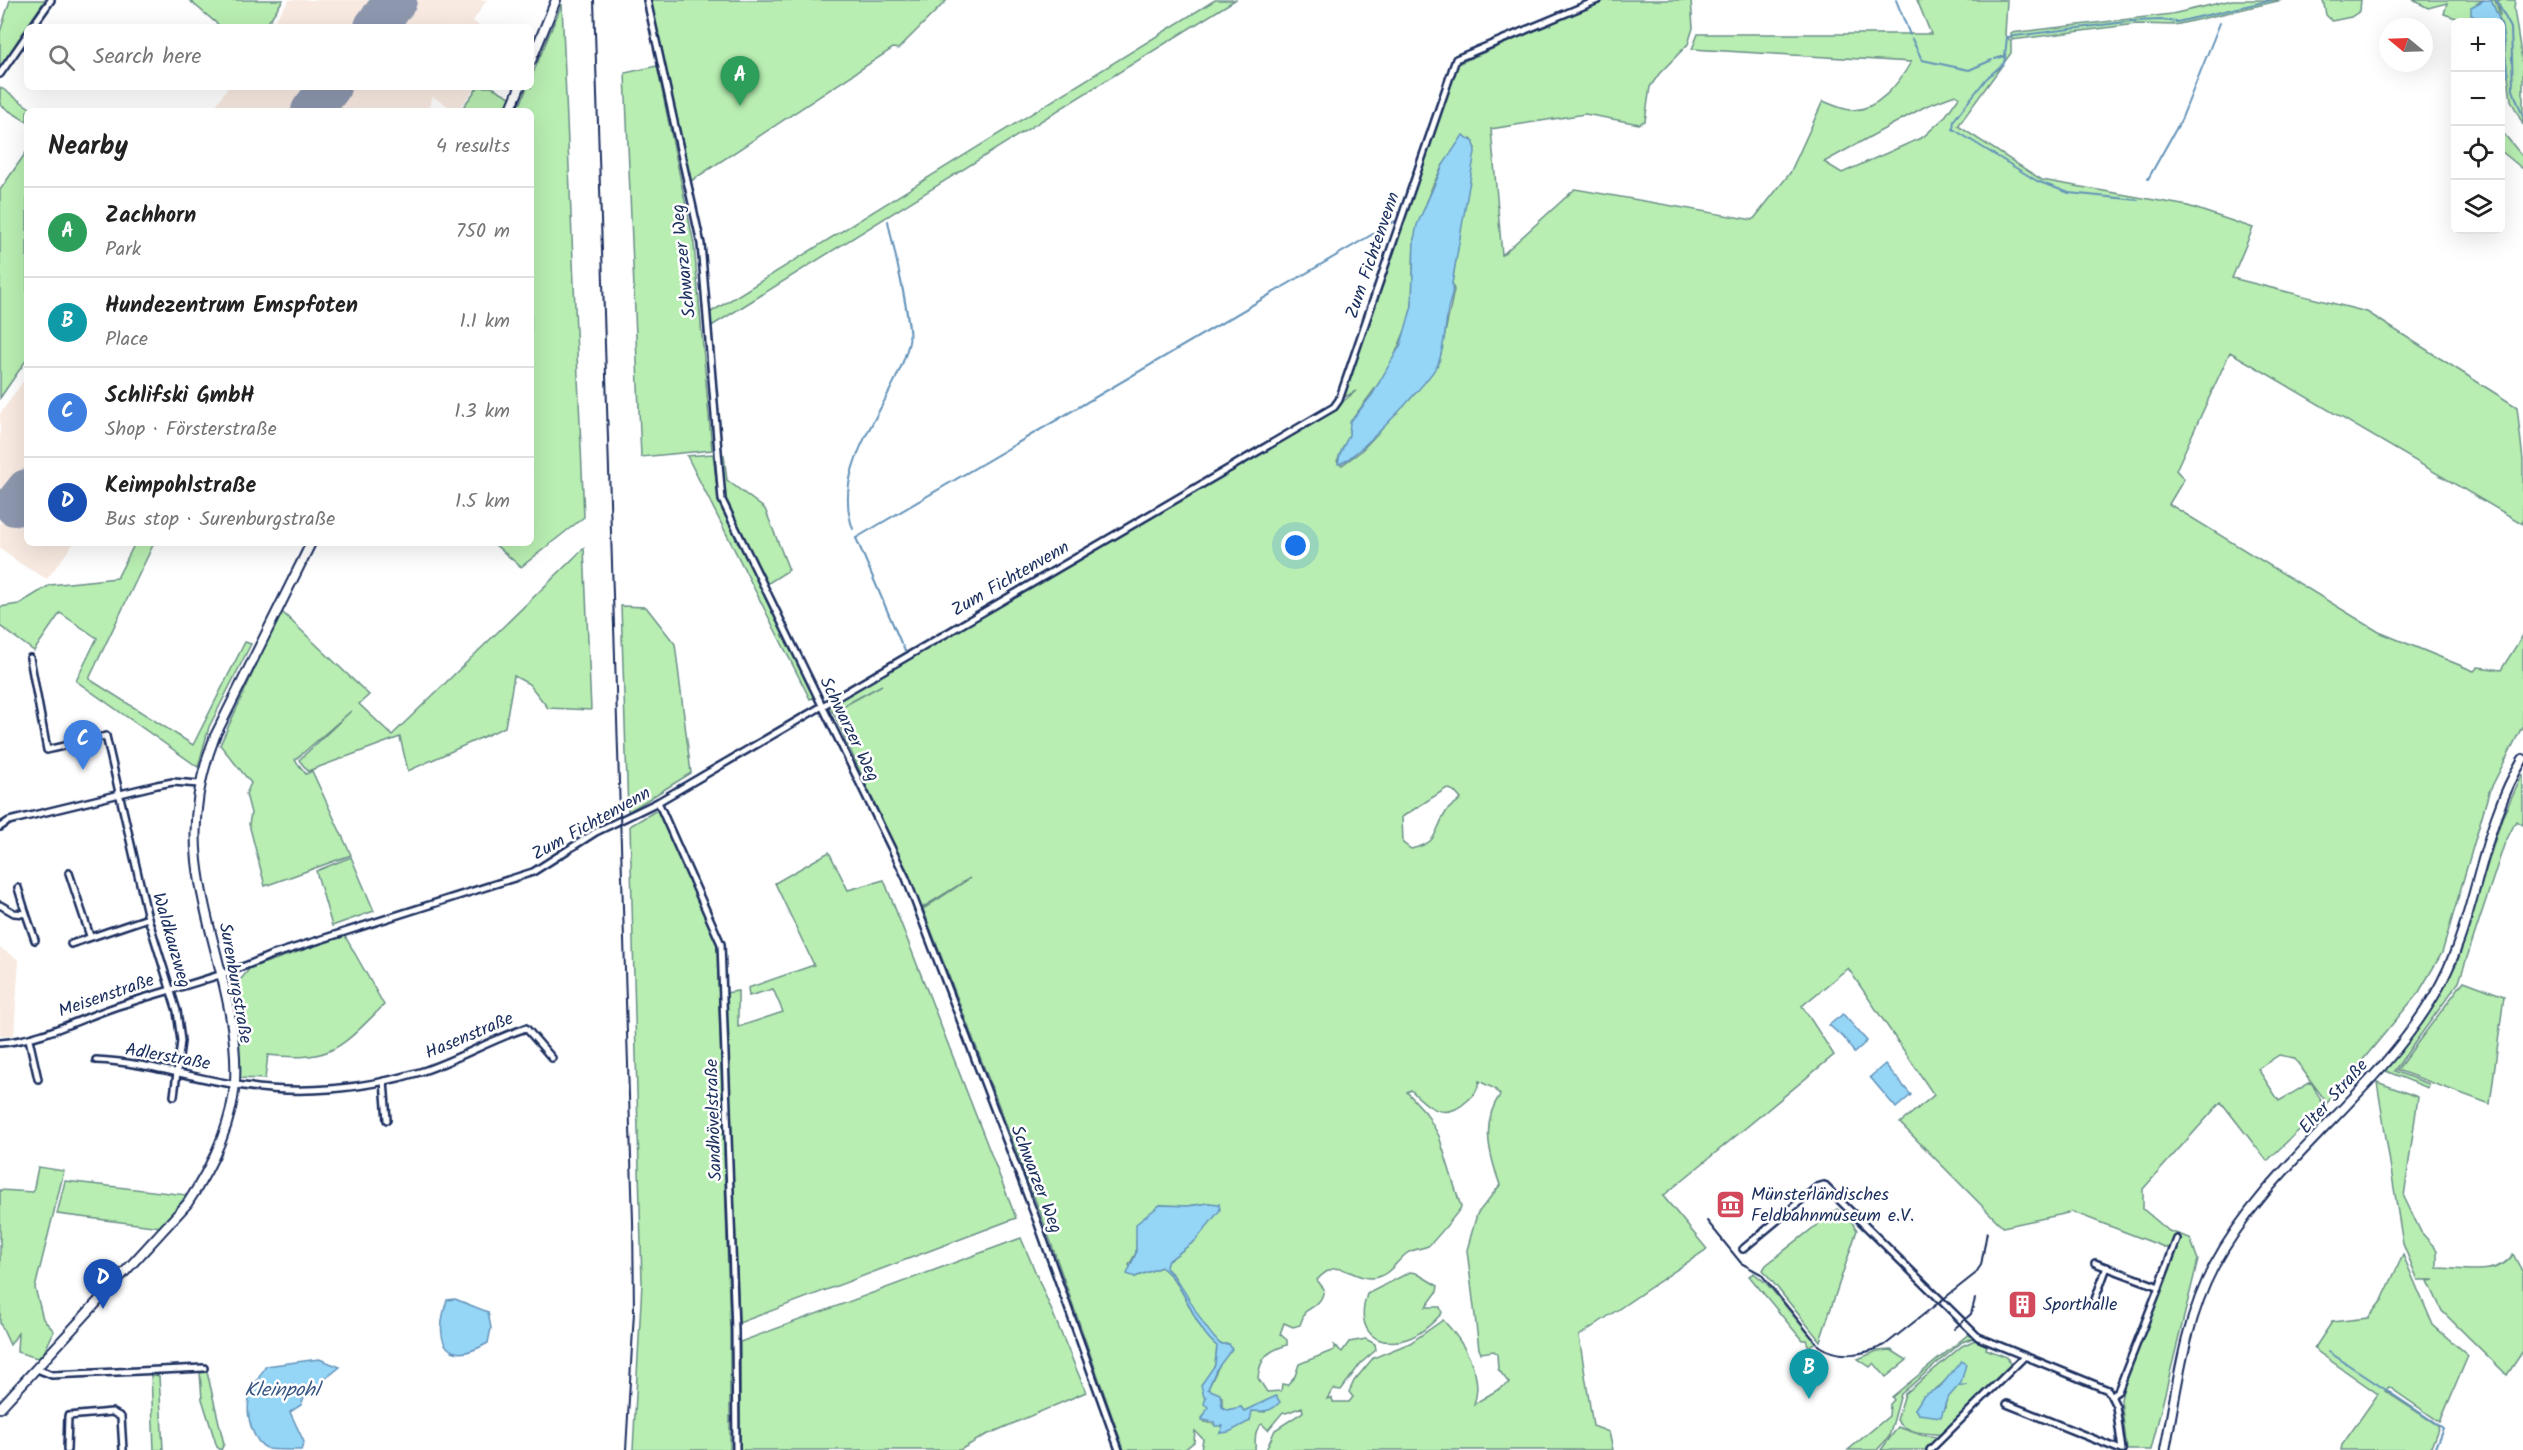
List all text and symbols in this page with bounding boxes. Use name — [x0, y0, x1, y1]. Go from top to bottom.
north arrow — [2379, 18, 2433, 72]
map controls — [2451, 18, 2505, 234]
button: + — [2451, 18, 2505, 72]
search box — [24, 24, 534, 90]
text: Search here — [93, 40, 201, 75]
icon: search — [45, 41, 78, 74]
pin: A — [720, 57, 760, 106]
button: − — [2451, 72, 2505, 126]
text: Nearby — [48, 126, 128, 168]
button: locate — [2451, 126, 2505, 180]
text: 4 results — [436, 131, 510, 163]
button: layers — [2451, 180, 2505, 234]
street label: Zum Fichtenvenn — [1338, 188, 1409, 323]
text: Zachhorn — [105, 199, 196, 234]
street label: Schwarzer Weg — [664, 203, 705, 319]
text: A — [61, 216, 74, 248]
text: 750 m — [456, 216, 510, 248]
text: Park — [105, 234, 141, 266]
text: Hundezentrum Emspfoten — [105, 289, 358, 324]
text: B — [61, 306, 74, 338]
text: 1.1 km — [459, 306, 510, 338]
text: Place — [105, 324, 148, 356]
text: Schlifski GmbH — [105, 379, 255, 414]
text: C — [61, 396, 74, 428]
text: 1.3 km — [454, 396, 510, 428]
text: Shop · Försterstraße — [105, 414, 277, 446]
text: Keimpohlstraße — [105, 469, 256, 504]
text: D — [61, 486, 74, 518]
text: 1.5 km — [455, 486, 510, 518]
text: Bus stop · Surenburgstraße — [105, 504, 335, 536]
your location — [1281, 531, 1310, 560]
street label: Zum Fichtenvenn — [946, 534, 1075, 625]
street label: Schwarzer Weg — [811, 672, 887, 787]
pin: C — [64, 720, 103, 770]
street label: Zum Fichtenvenn — [527, 780, 657, 869]
street label: Waldkauzweg — [143, 889, 198, 992]
street label: Surenburgstraße — [210, 921, 259, 1046]
street label: Meisenstraße — [55, 966, 158, 1026]
street label: Hasenstraße — [421, 1005, 518, 1068]
street label: Adlerstraße — [123, 1036, 213, 1079]
street label: Elter Straße — [2292, 1053, 2376, 1141]
street label: Sandhövelstraße — [698, 1058, 731, 1181]
street label: Schwarzer Weg — [1002, 1121, 1070, 1238]
place label: Münsterländisches Feldbahnmuseum e.V. — [1751, 1181, 1914, 1231]
museum icon: Münsterländisches Feldbahnmuseum e.V. — [1714, 1188, 1746, 1220]
pin: D — [84, 1260, 122, 1309]
building icon: Sporthalle — [2006, 1288, 2038, 1320]
place label: Sporthalle — [2043, 1291, 2117, 1320]
pin: B — [1790, 1350, 1828, 1399]
water label: Kleinpohl — [244, 1375, 324, 1407]

